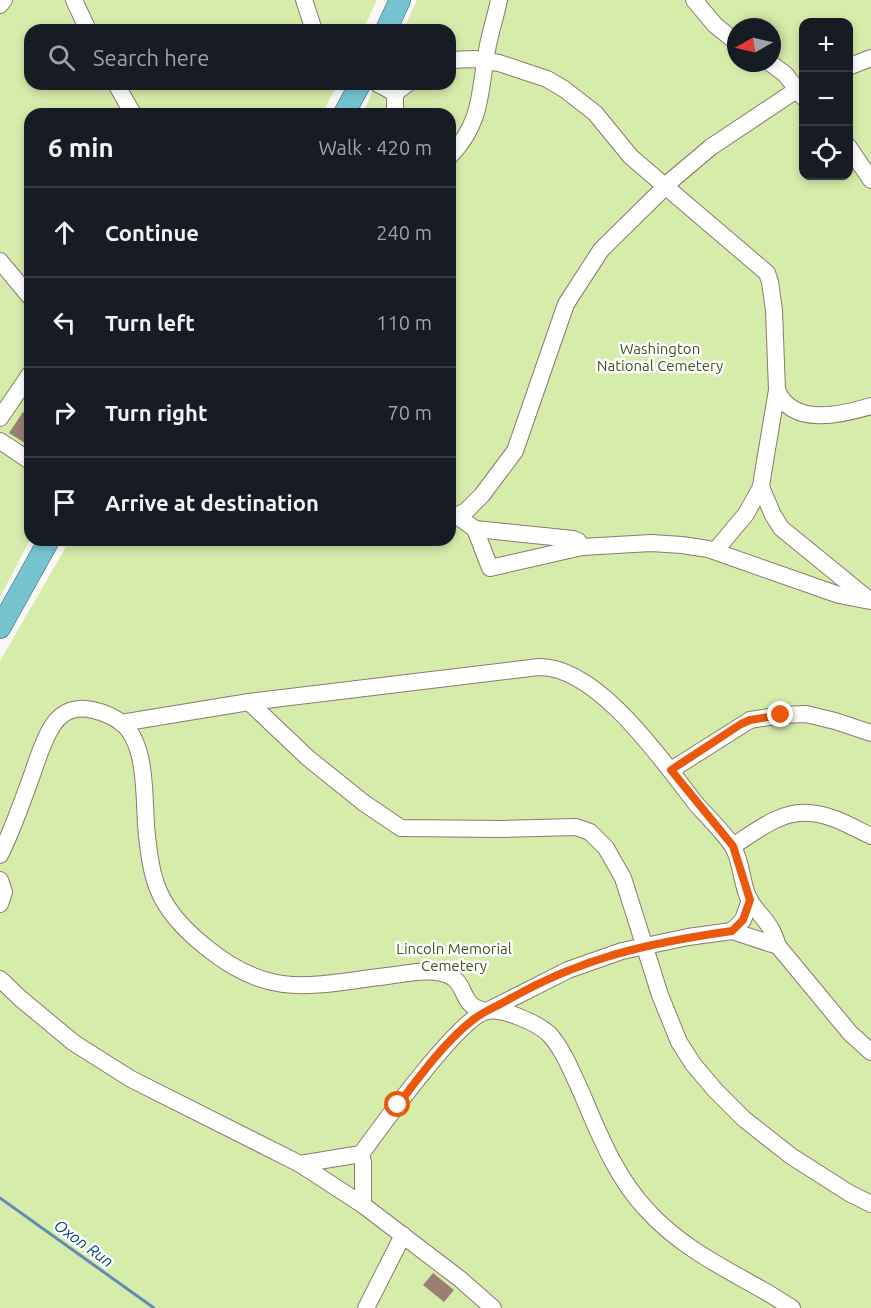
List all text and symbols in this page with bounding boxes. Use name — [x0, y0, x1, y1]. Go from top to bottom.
north arrow — [727, 18, 781, 72]
map controls — [799, 18, 853, 180]
button: + — [799, 18, 853, 72]
search box — [24, 24, 456, 90]
icon: search — [45, 41, 78, 74]
text: Search here — [93, 45, 209, 70]
button: − — [799, 72, 853, 126]
button: locate — [799, 126, 853, 180]
text: 6 min — [48, 133, 114, 162]
text: Walk · 420 m — [319, 136, 432, 159]
icon: ahead — [48, 216, 81, 249]
text: Continue — [105, 220, 199, 245]
text: 240 m — [376, 221, 432, 244]
icon: left — [48, 306, 81, 339]
text: Turn left — [105, 310, 195, 335]
text: 110 m — [376, 311, 432, 334]
park label: Washington National Cemetery — [597, 340, 723, 374]
icon: right — [48, 396, 81, 429]
text: Turn right — [105, 400, 207, 425]
text: 70 m — [388, 401, 432, 424]
icon: arrive — [48, 486, 81, 519]
text: Arrive at destination — [105, 490, 319, 515]
route end — [767, 701, 793, 727]
park label: Lincoln Memorial Cemetery — [396, 940, 512, 974]
route start — [384, 1091, 410, 1117]
water label: Oxon Run — [51, 1216, 117, 1270]

